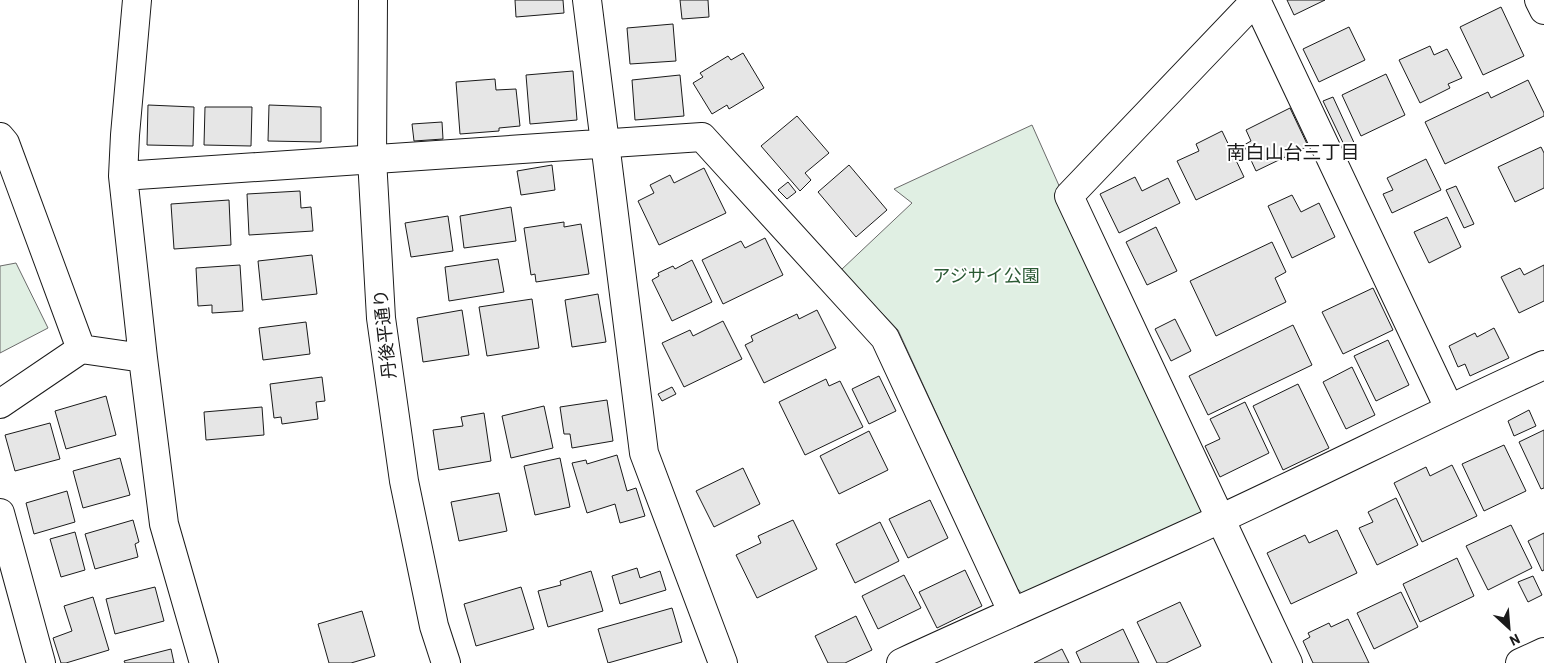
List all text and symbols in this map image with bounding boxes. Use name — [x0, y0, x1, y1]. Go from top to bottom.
district label: 南白山台三丁目 — [1226, 140, 1360, 163]
park label: アジサイ公園 — [932, 264, 1040, 286]
street label: 丹後平通り — [368, 288, 400, 380]
north arrow — [1484, 603, 1534, 653]
text: N — [1507, 630, 1523, 650]

